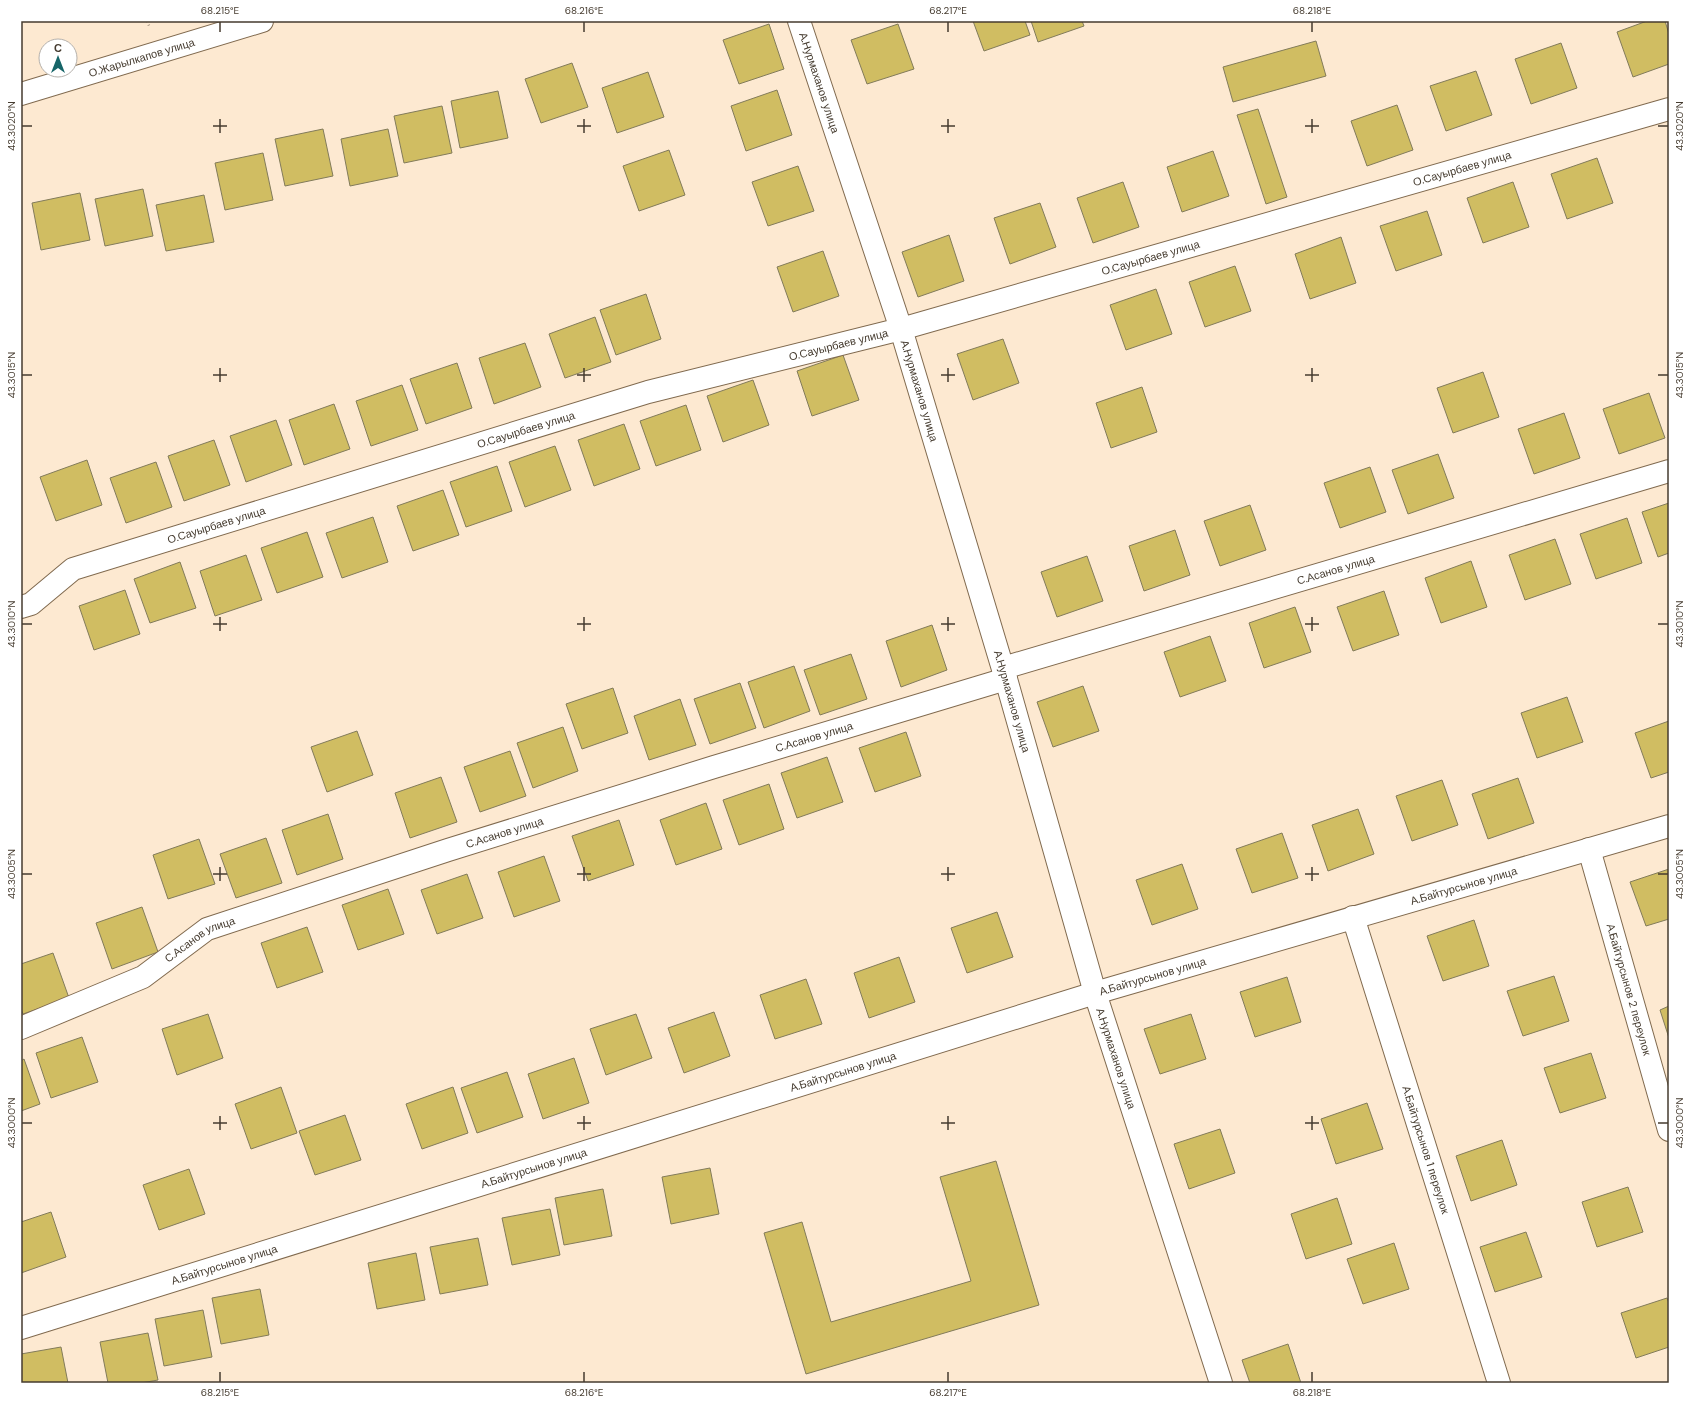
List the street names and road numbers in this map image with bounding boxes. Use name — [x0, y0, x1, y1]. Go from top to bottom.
street label: А.Нурмаханов улица — [796, 30, 843, 136]
street label: О.Жарылкапов улица — [87, 35, 197, 80]
street label: О.Сауырбаев улица — [1411, 147, 1514, 189]
street label: О.Сауырбаев улица — [1100, 237, 1202, 278]
street label: О.Сауырбаев улица — [787, 325, 890, 364]
street label: А.Нурмаханов улица — [898, 338, 942, 444]
street label: О.Сауырбаев улица — [475, 408, 577, 451]
street label: О.Сауырбаев улица — [166, 503, 268, 547]
street label: С.Асанов улица — [1295, 551, 1377, 588]
street label: А.Нурмаханов улица — [991, 649, 1034, 755]
street label: С.Асанов улица — [774, 718, 855, 755]
street label: С.Асанов улица — [464, 813, 546, 851]
street label: А.Байтурсынов улица — [1409, 863, 1519, 908]
street label: С.Асанов улица — [162, 913, 238, 965]
street label: А.Байтурсынов 2 переулок — [1604, 922, 1654, 1057]
street label: А.Байтурсынов улица — [1098, 954, 1208, 998]
street label: А.Нурмаханов улица — [1093, 1006, 1139, 1112]
street label: А.Байтурсынов улица — [788, 1048, 899, 1095]
street label: А.Байтурсынов 1 переулок — [1399, 1084, 1453, 1216]
street label: А.Байтурсынов улица — [479, 1145, 589, 1191]
street label: А.Байтурсынов улица — [170, 1241, 280, 1288]

